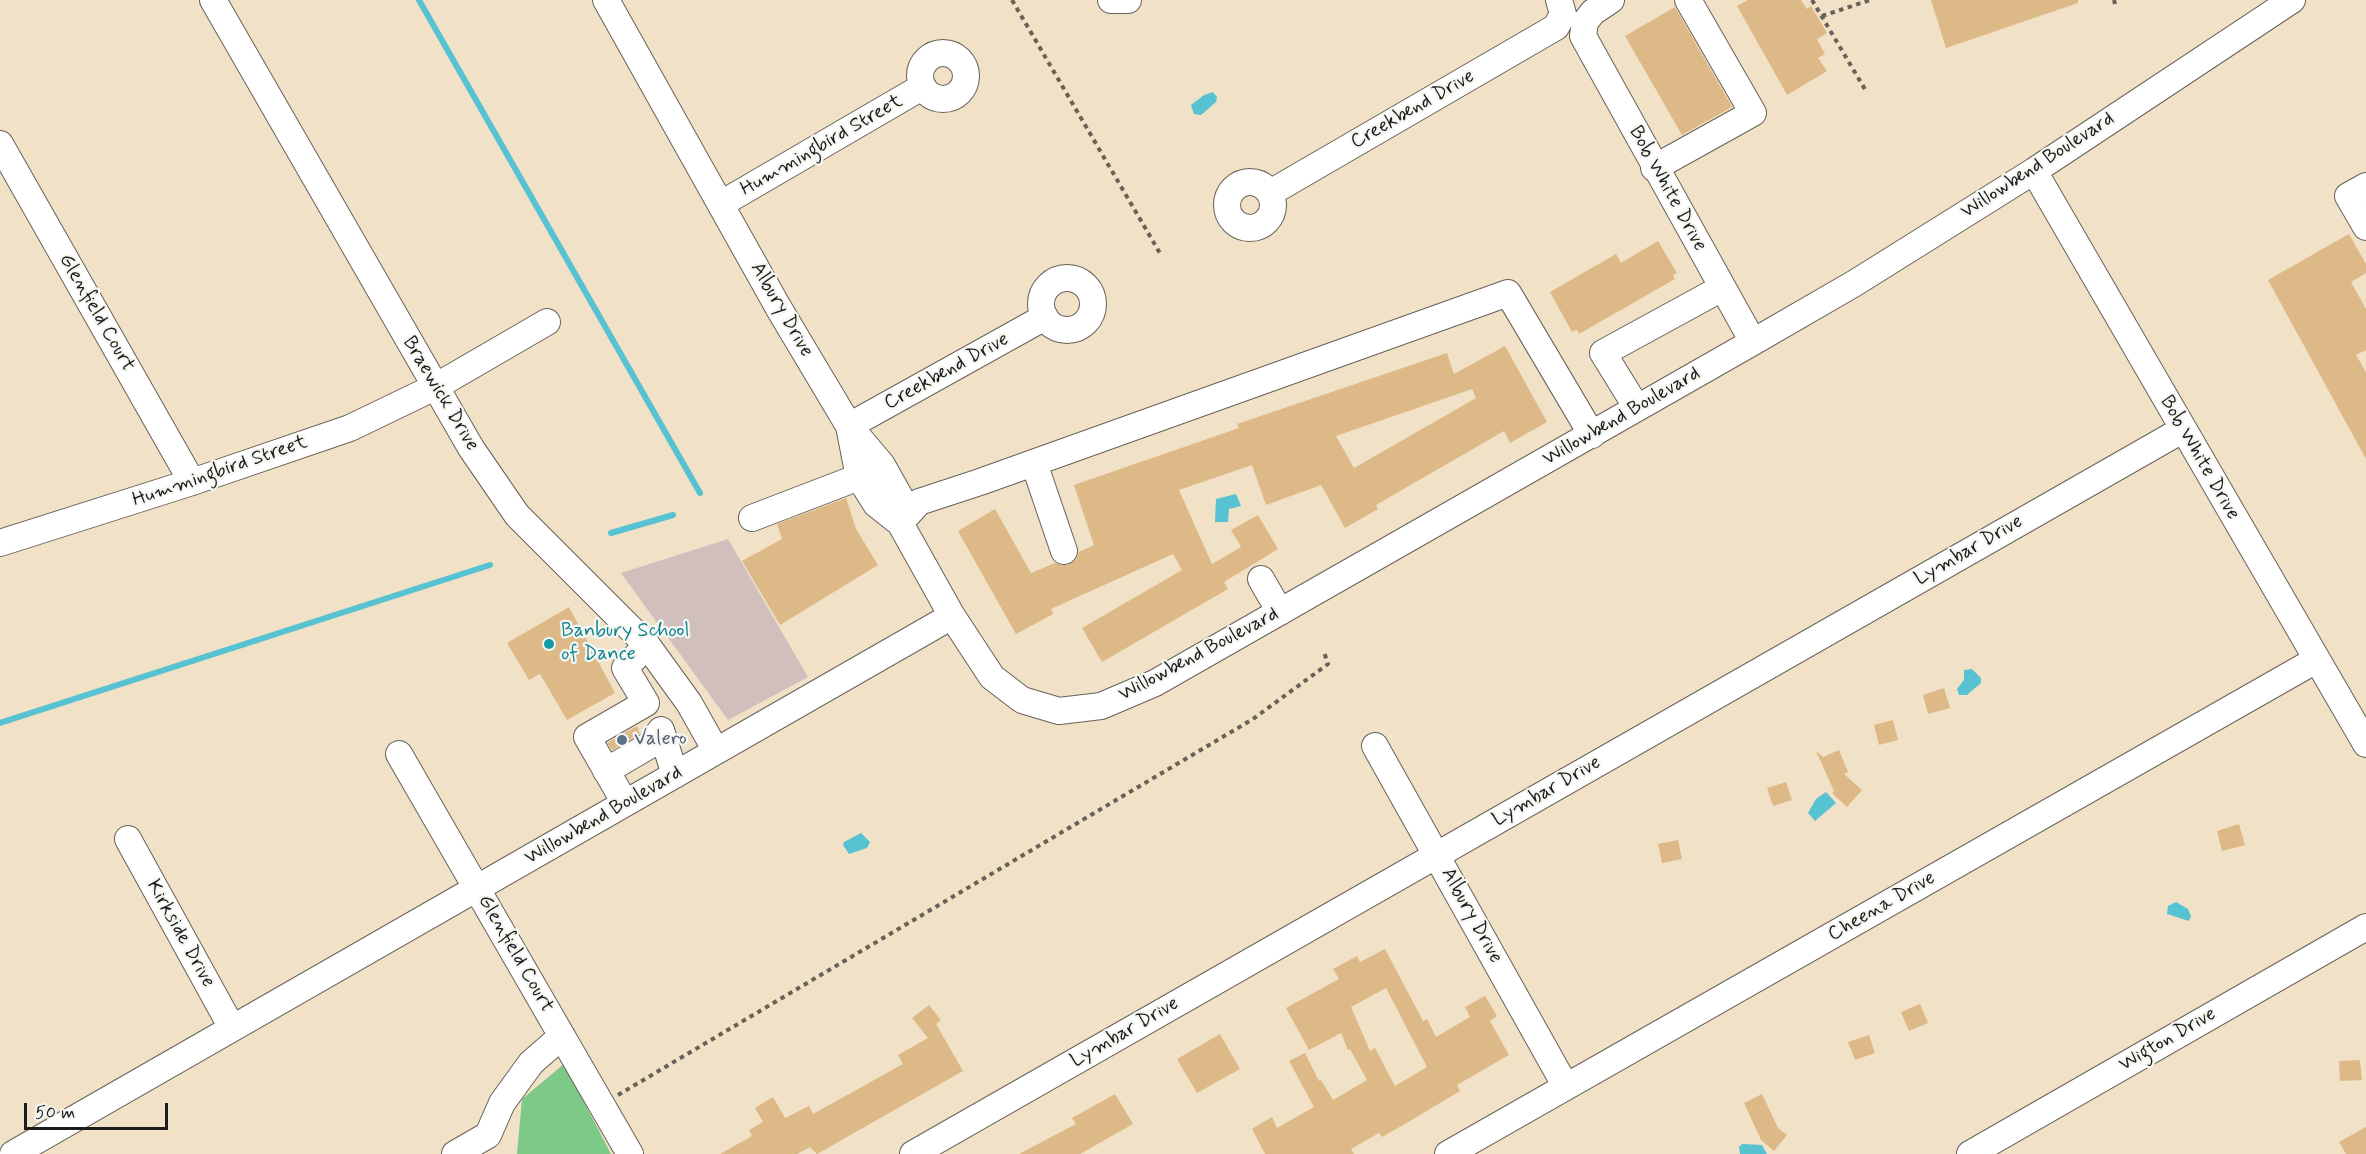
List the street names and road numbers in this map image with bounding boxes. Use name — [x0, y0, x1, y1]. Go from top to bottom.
street label: Creekbend Drive — [1347, 65, 1479, 155]
street label: Hummingbird Street — [737, 90, 907, 202]
street label: Willowbend Boulevard — [1957, 108, 2119, 224]
street label: Bob White Drive — [1623, 122, 1711, 256]
street label: Glenfield Court — [53, 250, 139, 376]
street label: Albury Drive — [744, 258, 818, 362]
street label: Creekbend Drive — [880, 328, 1014, 416]
street label: Braewick Drive — [396, 332, 484, 456]
street label: Willowbend Boulevard — [1539, 362, 1705, 472]
street label: Bob White Drive — [2154, 392, 2244, 524]
street label: Hummingbird Street — [129, 431, 311, 513]
street label: Lymbar Drive — [1911, 510, 2027, 592]
street label: Willowbend Boulevard — [1115, 603, 1283, 707]
street label: Lymbar Drive — [1489, 751, 1605, 833]
street label: Willowbend Boulevard — [521, 761, 687, 871]
street label: Albury Drive — [1435, 864, 1507, 968]
street label: Cheena Drive — [1824, 867, 1940, 947]
street label: Kirkside Drive — [140, 876, 220, 992]
street label: Glenfield Court — [472, 891, 558, 1017]
street label: Lymbar Drive — [1067, 992, 1183, 1074]
street label: Wigton Drive — [2115, 1003, 2221, 1077]

